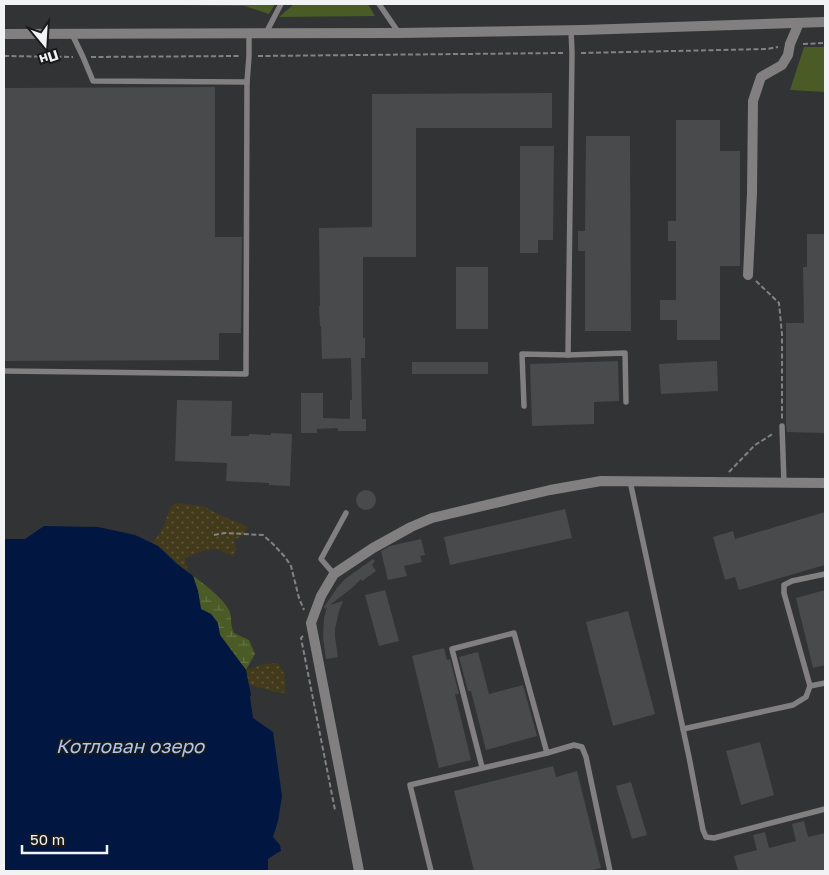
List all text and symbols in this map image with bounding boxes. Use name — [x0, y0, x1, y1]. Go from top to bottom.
north arrow — [20, 20, 70, 70]
text: Пн — [37, 47, 61, 69]
water label: Котлован озеро — [56, 734, 206, 757]
scale bar — [22, 822, 108, 854]
text: 50 m — [30, 830, 65, 848]

